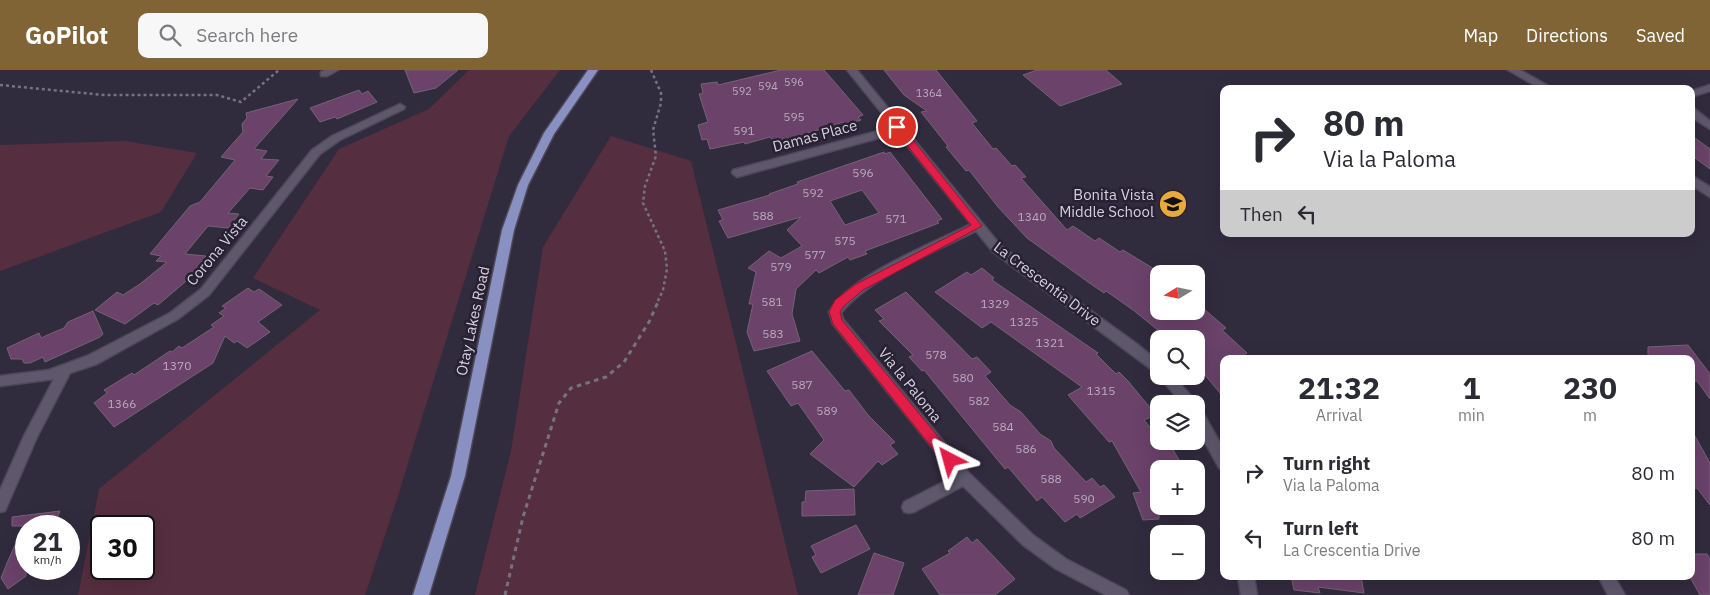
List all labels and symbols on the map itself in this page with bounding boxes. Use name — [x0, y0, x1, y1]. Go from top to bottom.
house number: 596 — [784, 75, 804, 89]
house number: 594 — [758, 79, 778, 93]
house number: 592 — [732, 84, 752, 98]
house number: 1364 — [916, 86, 943, 100]
pin — [876, 106, 918, 148]
house number: 595 — [783, 109, 805, 124]
street label: Damas Place — [770, 115, 859, 156]
house number: 591 — [733, 123, 755, 138]
house number: 596 — [852, 165, 874, 180]
house number: 592 — [802, 185, 824, 200]
place label: Bonita Vista Middle School — [1059, 185, 1154, 221]
school or university icon: Bonita Vista Middle School — [1158, 189, 1188, 219]
house number: 588 — [752, 208, 774, 223]
house number: 1340 — [1018, 209, 1046, 224]
house number: 571 — [885, 211, 907, 226]
street label: Corona Vista — [182, 212, 251, 289]
house number: 575 — [834, 233, 856, 248]
street label: La Crescentia Drive — [990, 237, 1105, 330]
house number: 577 — [804, 247, 826, 262]
house number: 579 — [770, 259, 792, 274]
street label: Otay Lakes Road — [452, 264, 493, 377]
north arrow — [1150, 265, 1205, 320]
house number: 581 — [761, 294, 783, 309]
house number: 1329 — [981, 296, 1009, 311]
house number: 1325 — [1010, 314, 1038, 329]
house number: 583 — [762, 326, 784, 341]
house number: 1321 — [1036, 335, 1064, 350]
street label: Via la Paloma — [874, 343, 946, 426]
house number: 578 — [925, 347, 947, 362]
house number: 1370 — [163, 358, 191, 373]
house number: 580 — [952, 370, 974, 385]
house number: 587 — [791, 377, 813, 392]
house number: 1315 — [1087, 383, 1115, 398]
house number: 582 — [968, 393, 990, 408]
house number: 1366 — [108, 396, 136, 411]
house number: 589 — [816, 403, 838, 418]
house number: 584 — [992, 419, 1014, 434]
position arrow — [923, 433, 975, 485]
house number: 586 — [1015, 441, 1037, 456]
house number: 588 — [1040, 471, 1062, 486]
house number: 590 — [1073, 491, 1095, 506]
speed limit sign: 30 — [90, 515, 155, 580]

